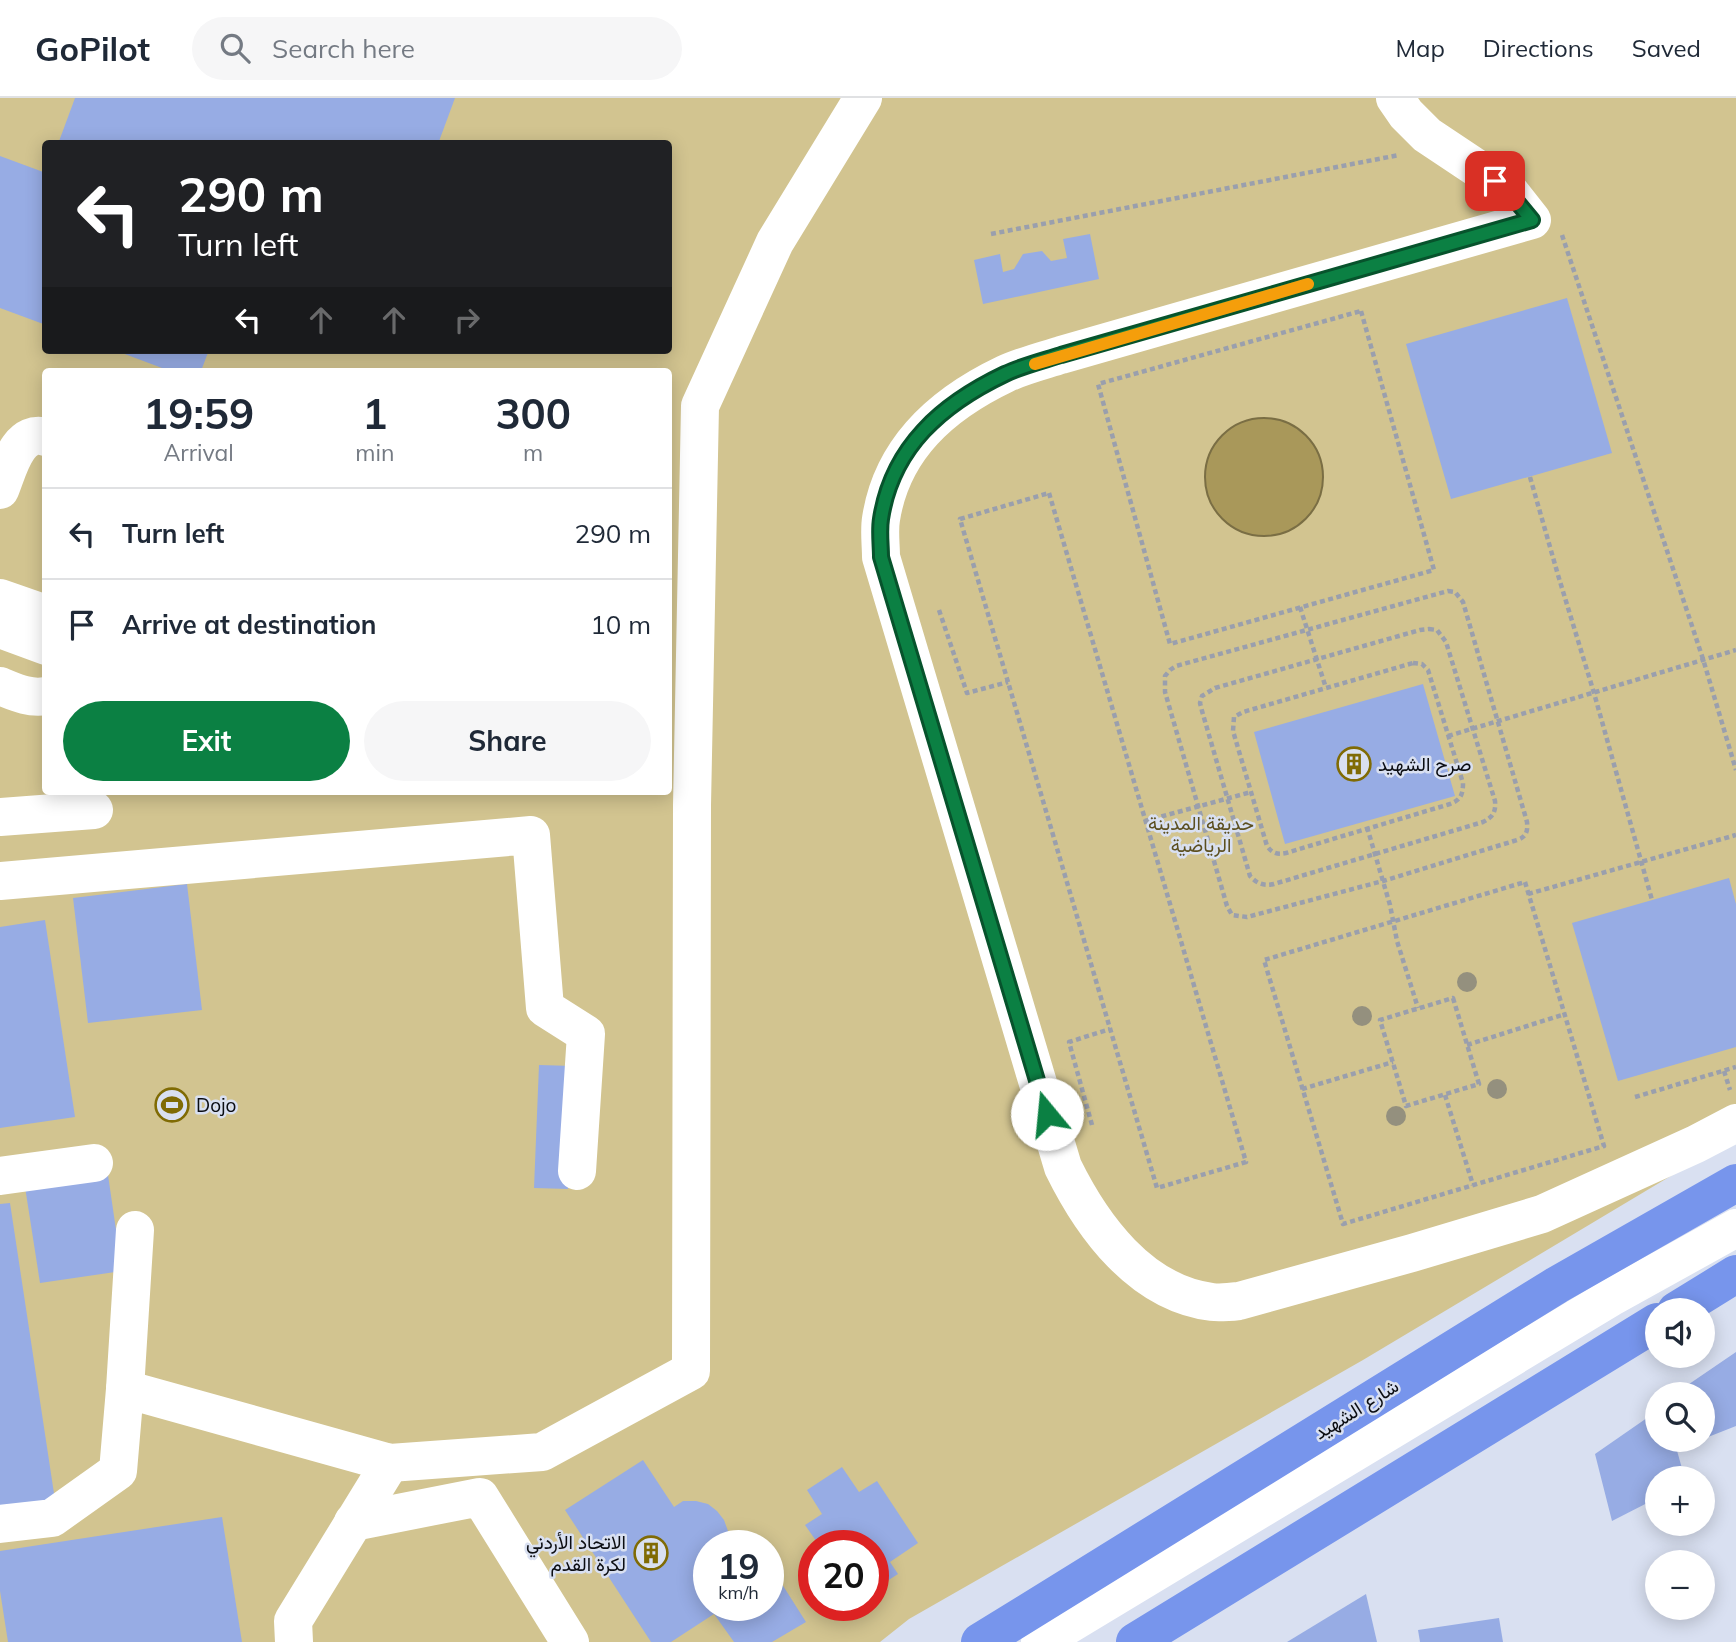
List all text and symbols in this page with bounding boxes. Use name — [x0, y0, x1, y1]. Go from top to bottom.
search box — [192, 17, 682, 80]
text: GoPilot — [35, 28, 150, 69]
icon: search — [216, 29, 254, 67]
text: Search here — [272, 32, 415, 65]
text: Map — [1395, 33, 1445, 63]
text: Directions — [1483, 33, 1594, 63]
text: Saved — [1632, 33, 1701, 63]
pin — [1465, 151, 1525, 211]
icon: arrive — [1476, 162, 1514, 200]
text: 290 m — [178, 163, 324, 224]
icon: left — [63, 168, 154, 259]
text: Turn left — [178, 224, 298, 264]
icon: left — [229, 301, 267, 339]
icon: ahead — [302, 301, 340, 339]
icon: ahead — [375, 301, 413, 339]
icon: right — [448, 301, 486, 339]
text: 19:59 — [143, 387, 254, 440]
text: 1 — [362, 387, 387, 440]
text: 300 — [495, 387, 571, 440]
text: Arrival — [163, 438, 234, 467]
text: min — [355, 438, 394, 467]
text: m — [523, 438, 543, 467]
icon: left — [63, 515, 101, 553]
text: Turn left — [122, 517, 224, 550]
text: 290 m — [575, 517, 651, 550]
icon: arrive — [63, 606, 101, 644]
text: Arrive at destination — [122, 608, 377, 641]
text: 10 m — [590, 608, 651, 641]
button: Exit — [63, 701, 350, 781]
button: Share — [364, 701, 651, 781]
building icon: صرح الشهيد — [1335, 745, 1373, 783]
place label: صرح الشهيد — [1378, 752, 1471, 777]
park label: حديقة المدينة الرياضية — [1148, 811, 1254, 857]
position arrow — [1010, 1077, 1084, 1151]
sports icon: Dojo — [153, 1086, 191, 1124]
place label: Dojo — [196, 1093, 236, 1117]
map controls — [1645, 1298, 1715, 1620]
button: sound — [1645, 1298, 1715, 1368]
street label: شارع الشهيد — [1309, 1373, 1403, 1445]
button: search — [1645, 1382, 1715, 1452]
button: + — [1645, 1466, 1715, 1536]
place label: الاتحاد الأردني لكرة القدم — [526, 1530, 626, 1577]
speed limit sign: 20 — [798, 1530, 889, 1621]
building icon: الاتحاد الأردني لكرة القدم — [632, 1534, 670, 1572]
text: 19 — [717, 1544, 760, 1588]
button: − — [1645, 1550, 1715, 1620]
text: km/h — [718, 1581, 759, 1604]

